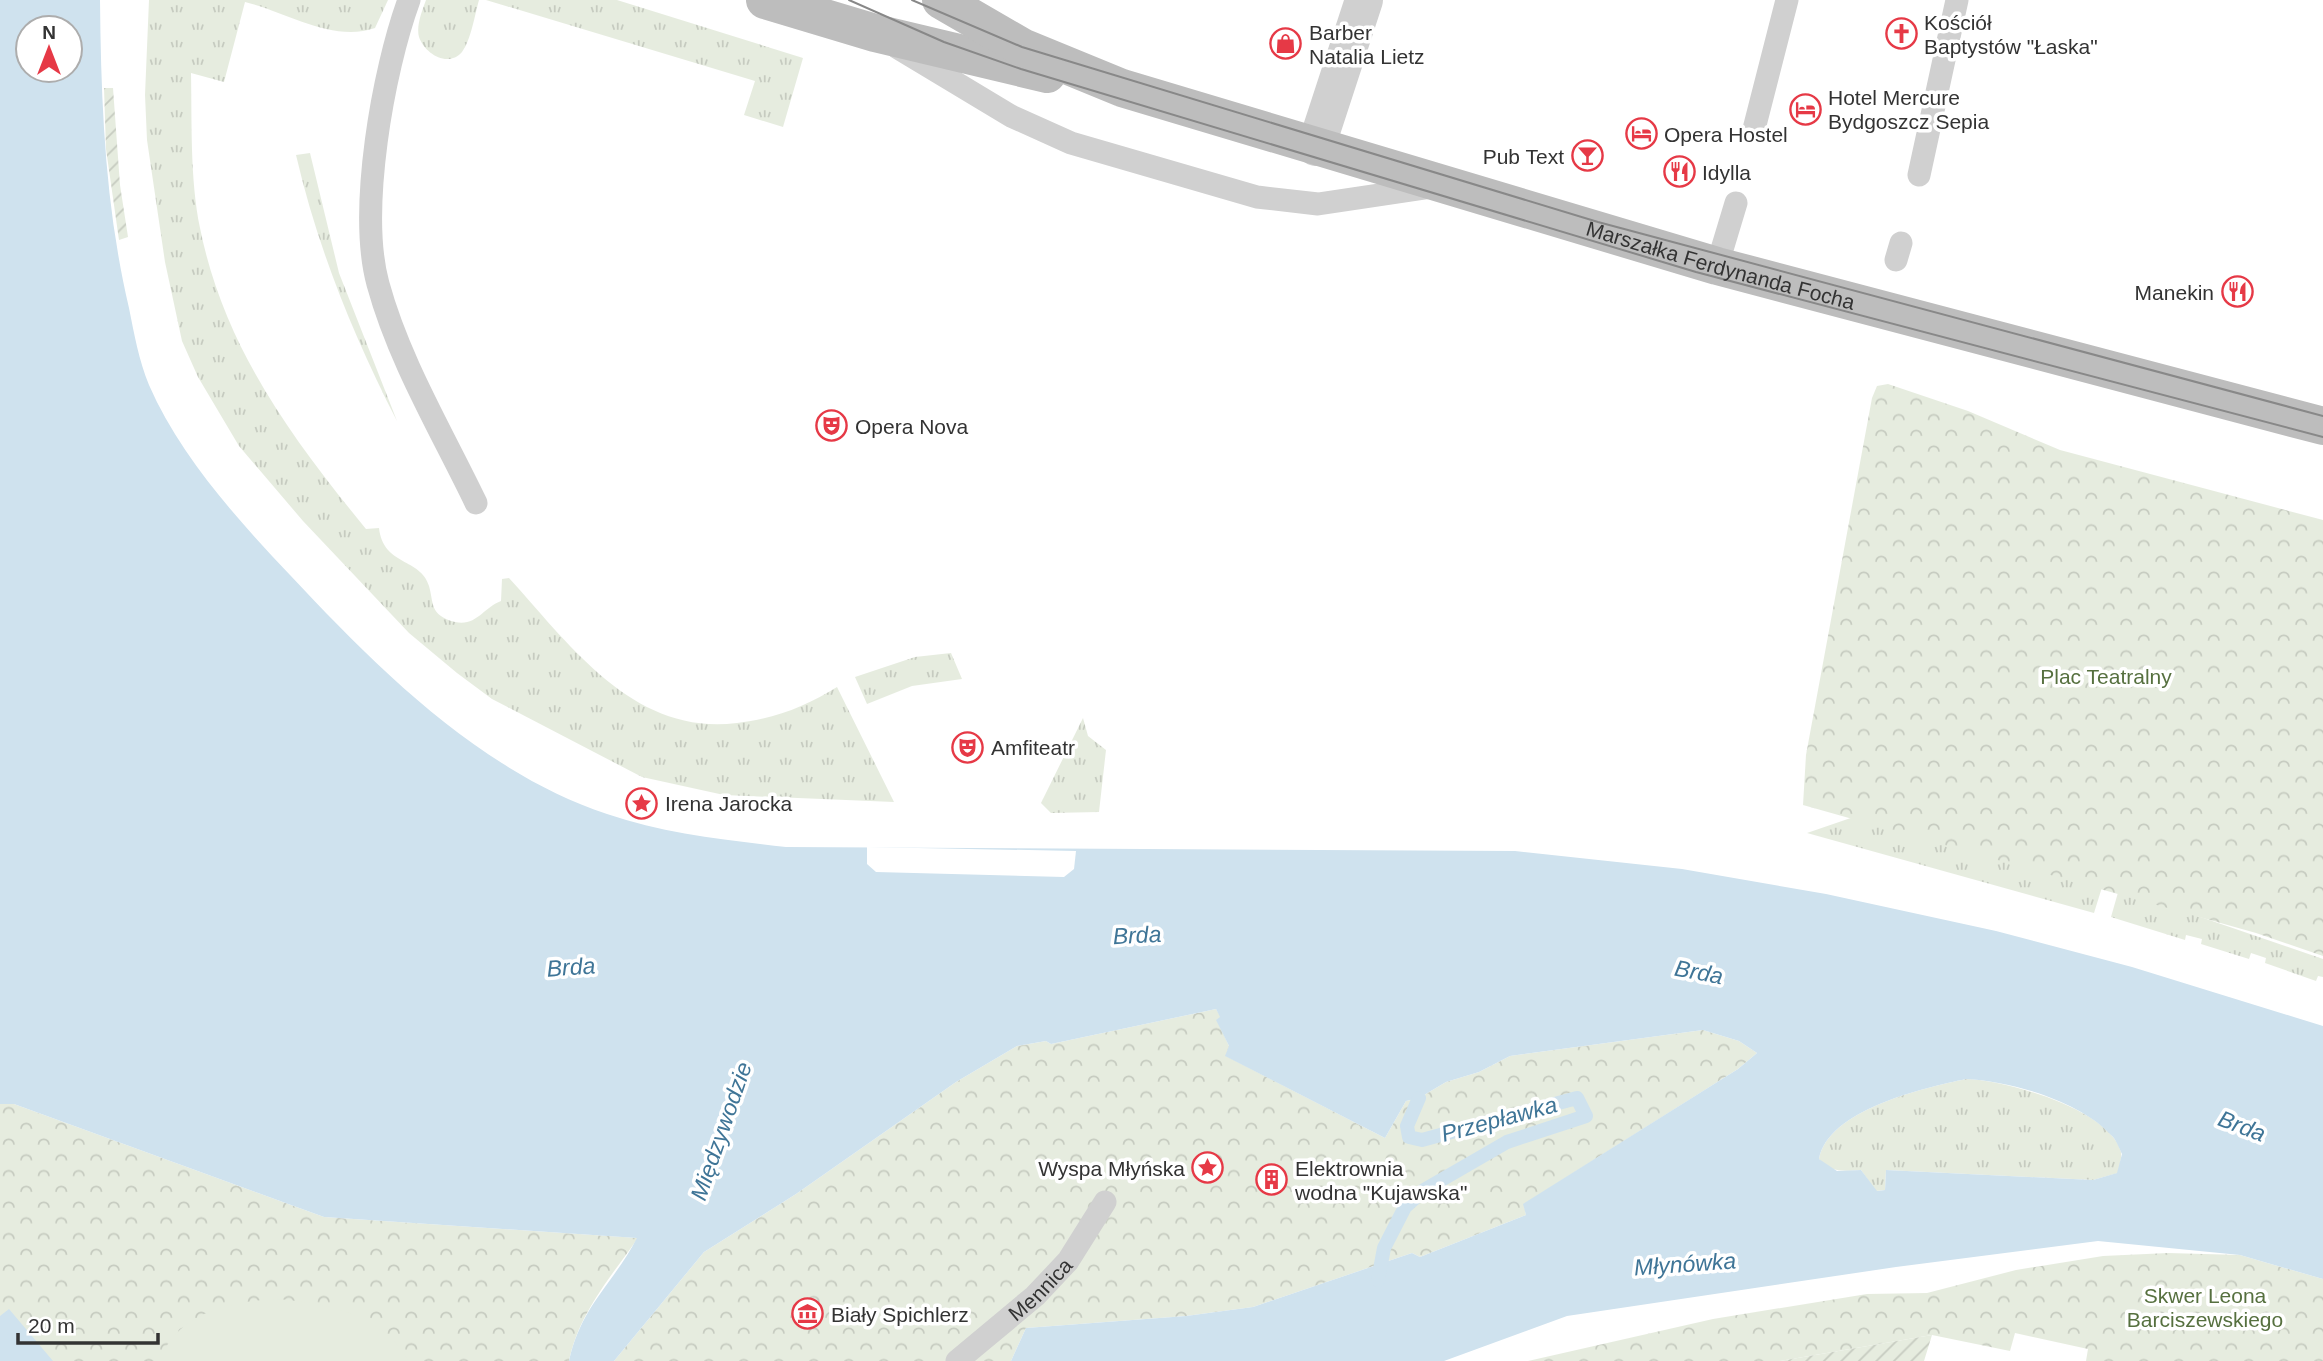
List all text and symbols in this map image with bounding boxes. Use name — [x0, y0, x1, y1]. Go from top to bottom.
place label: Kościół Baptystów "Łaska" — [1924, 11, 2098, 58]
north arrow — [14, 14, 84, 84]
church icon: Kościół Baptystów "Łaska" — [1884, 17, 1918, 51]
place label: Barber Natalia Lietz — [1309, 21, 1425, 68]
text: N — [42, 22, 56, 43]
shop icon: Barber Natalia Lietz — [1269, 27, 1303, 61]
place label: Hotel Mercure Bydgoszcz Sepia — [1828, 86, 1989, 133]
hotel icon: Hotel Mercure Bydgoszcz Sepia — [1788, 92, 1822, 126]
hotel icon: Opera Hostel — [1624, 117, 1658, 151]
place label: Opera Hostel — [1664, 123, 1788, 146]
bar icon: Pub Text — [1570, 139, 1604, 173]
place label: Pub Text — [1483, 145, 1564, 168]
restaurant icon: Idylla — [1662, 155, 1696, 189]
place label: Idylla — [1702, 161, 1751, 184]
street label: Marszałka Ferdynanda Focha — [1584, 216, 1858, 313]
restaurant icon: Manekin — [2220, 275, 2254, 309]
place label: Manekin — [2135, 281, 2214, 304]
theatre icon: Opera Nova — [815, 409, 849, 443]
place label: Opera Nova — [855, 415, 969, 438]
park label: Plac Teatralny — [2040, 665, 2172, 688]
theatre icon: Amfiteatr — [951, 730, 985, 764]
place label: Amfiteatr — [991, 736, 1075, 759]
place icon: Irena Jarocka — [625, 786, 659, 820]
place label: Irena Jarocka — [665, 792, 793, 815]
water label: Brda — [1112, 921, 1162, 949]
water label: Brda — [546, 952, 596, 982]
water label: Brda — [1673, 955, 1725, 989]
water label: Międzywodzie — [685, 1058, 757, 1204]
water label: Przepławka — [1438, 1091, 1560, 1147]
water label: Brda — [2215, 1105, 2269, 1147]
place icon: Wyspa Młyńska — [1191, 1151, 1225, 1185]
place label: Wyspa Młyńska — [1038, 1157, 1185, 1180]
place label: Elektrownia wodna "Kujawska" — [1294, 1157, 1468, 1204]
building icon: Elektrownia wodna "Kujawska" — [1255, 1163, 1289, 1197]
water label: Młynówka — [1633, 1247, 1737, 1281]
street label: Mennica — [1004, 1253, 1077, 1325]
park label: Skwer Leona Barciszewskiego — [2127, 1284, 2283, 1331]
museum icon: Biały Spichlerz — [791, 1297, 825, 1331]
scale bar — [18, 1302, 158, 1346]
place label: Biały Spichlerz — [831, 1303, 969, 1326]
text: 20 m — [28, 1314, 75, 1337]

